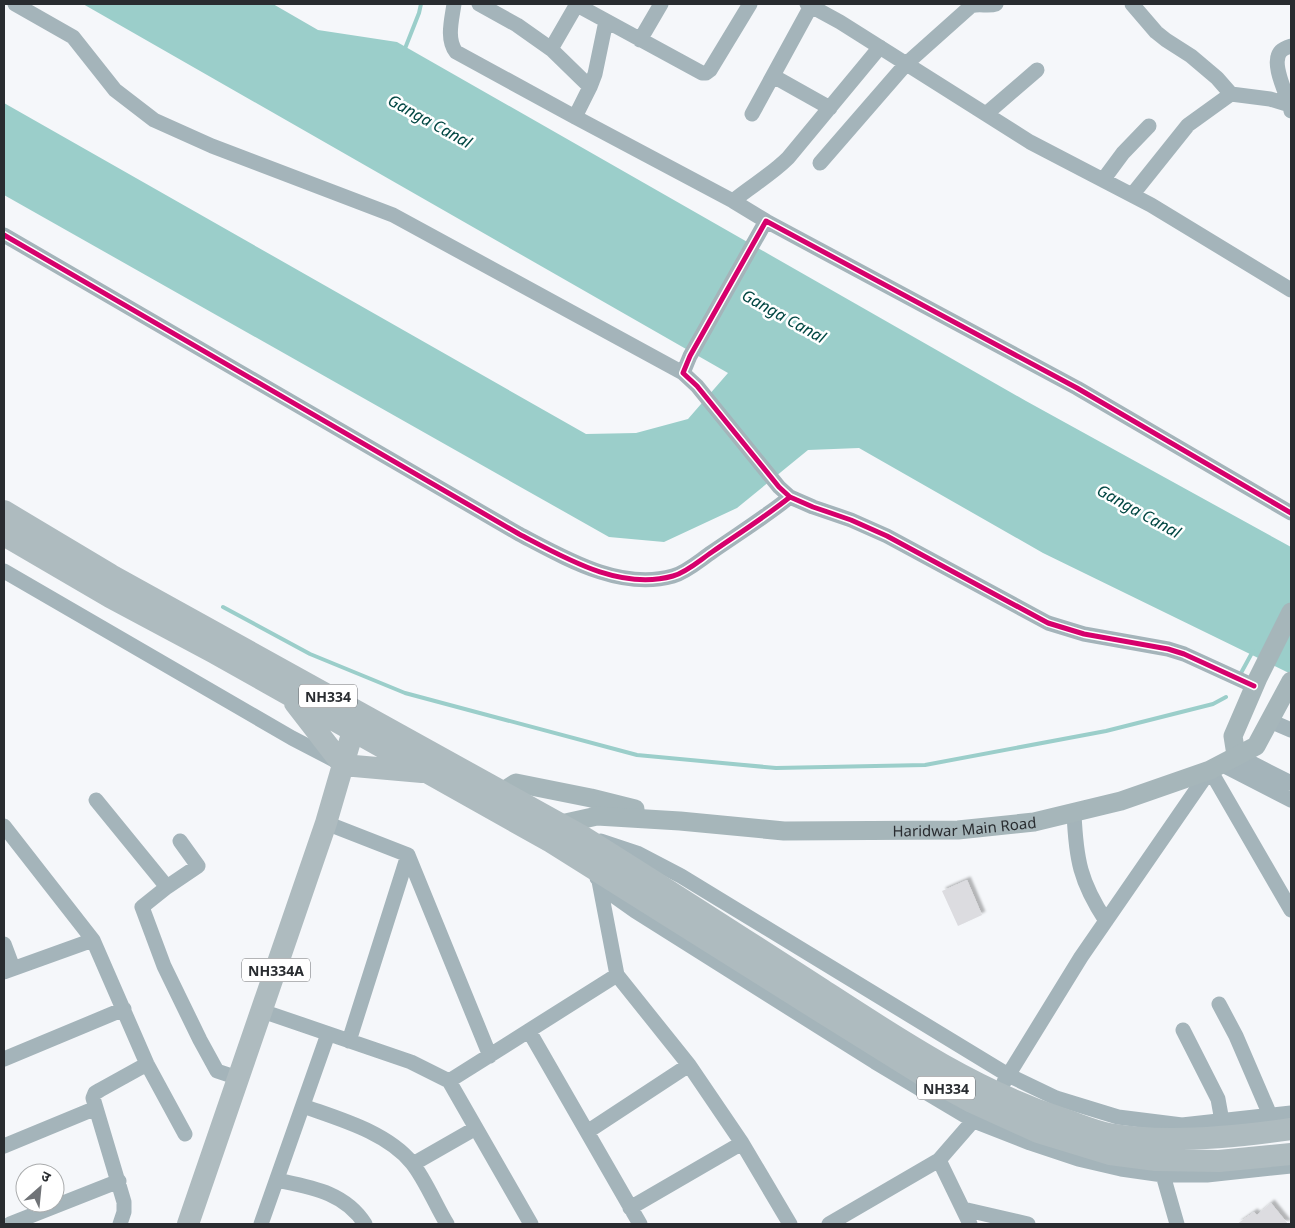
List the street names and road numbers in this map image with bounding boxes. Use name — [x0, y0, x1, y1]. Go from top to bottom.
road number: NH334 — [299, 684, 357, 708]
street label: Haridwar Main Road — [892, 812, 1037, 840]
road number: NH334A — [242, 958, 310, 982]
road number: NH334 — [917, 1076, 975, 1100]

